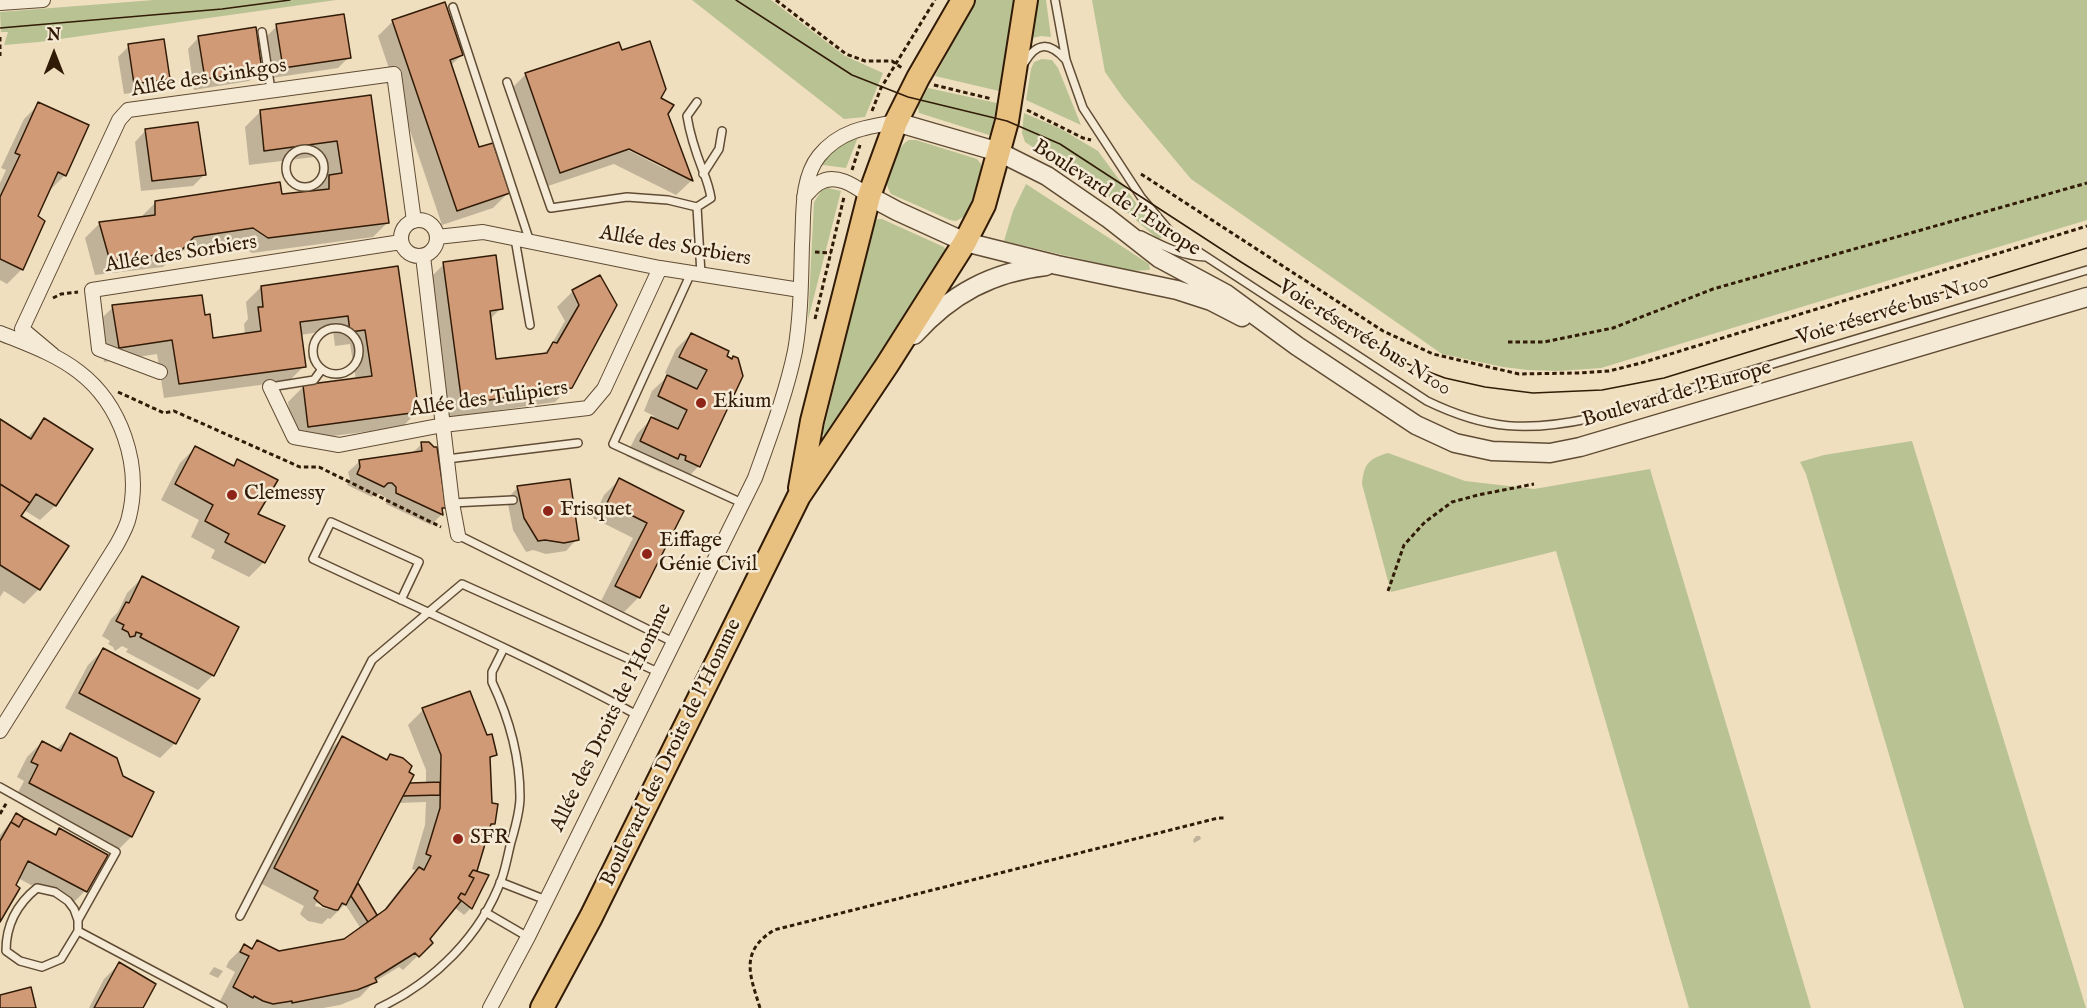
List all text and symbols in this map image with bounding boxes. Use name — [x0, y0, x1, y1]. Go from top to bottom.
north arrow — [24, 24, 84, 84]
text: N — [47, 26, 61, 46]
street label: Allée des Ginkgos — [129, 54, 289, 104]
street label: Boulevard de l'Europe — [1027, 135, 1205, 263]
street label: Allée des Sorbiers — [597, 221, 753, 273]
street label: Allée des Sorbiers — [103, 231, 259, 279]
street label: Voie réservée bus N100 — [1794, 270, 1992, 352]
street label: Voie réservée bus N100 — [1273, 276, 1455, 402]
street label: Boulevard de l'Europe — [1580, 356, 1774, 434]
street label: Allée des Tulipiers — [408, 376, 570, 424]
place label: Ekium — [713, 390, 771, 416]
marker: Ekium — [694, 396, 708, 410]
place label: Clemessy — [244, 482, 325, 508]
marker: Clemessy — [225, 488, 239, 502]
place label: Frisquet — [560, 498, 632, 524]
marker: Frisquet — [541, 504, 555, 518]
place label: Eiffage Génie Civil — [659, 529, 757, 579]
marker: Eiffage Génie Civil — [640, 547, 654, 561]
street label: Allée des Droits de l'Homme — [546, 600, 678, 836]
street label: Boulevard des Droits de l'Homme — [596, 615, 748, 891]
place label: SFR — [470, 826, 510, 852]
marker: SFR — [451, 832, 465, 846]

